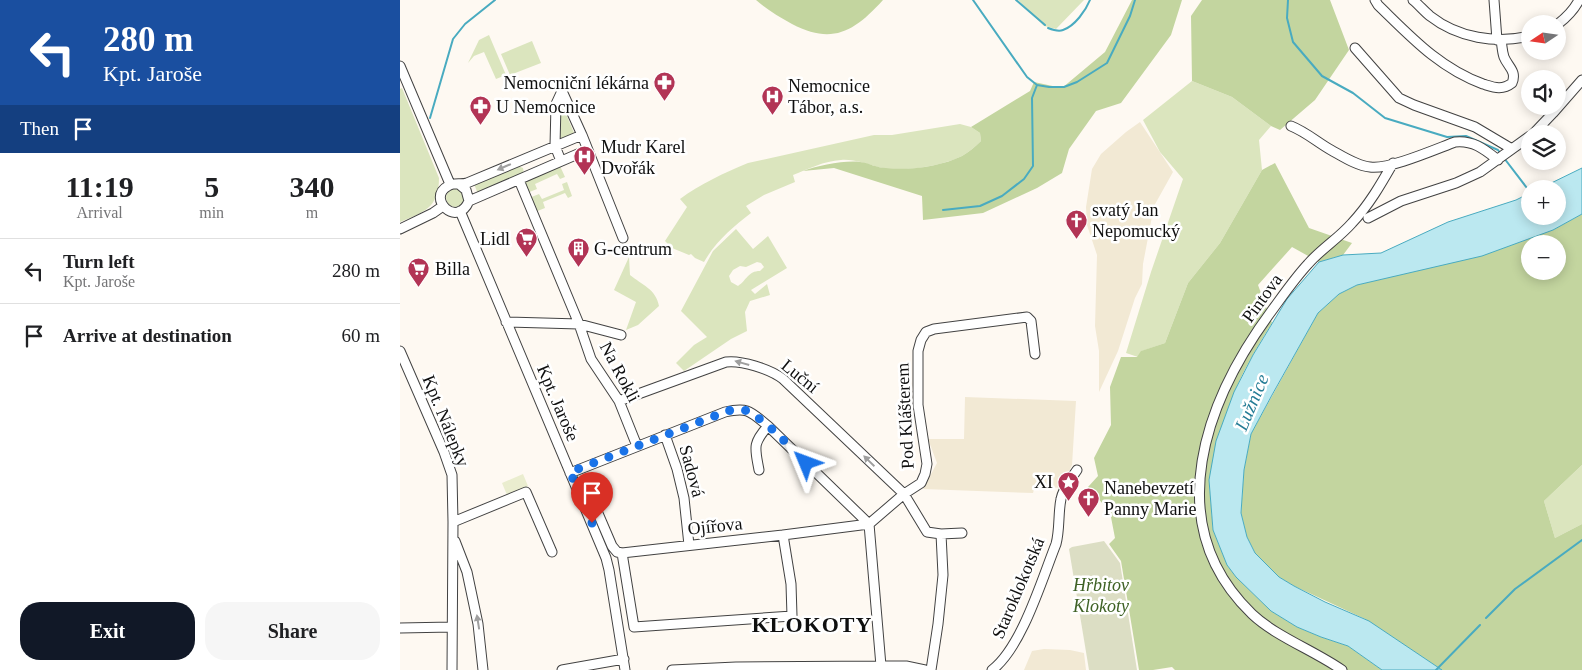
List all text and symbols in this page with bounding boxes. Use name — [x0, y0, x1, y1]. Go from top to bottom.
north arrow — [1521, 15, 1566, 60]
map controls — [1521, 15, 1566, 280]
icon: left — [20, 20, 85, 85]
text: 280 m — [103, 20, 193, 59]
text: Kpt. Jaroše — [103, 61, 202, 86]
button: sound — [1521, 70, 1566, 115]
pharmacy icon: Nemocniční lékárna — [653, 71, 677, 102]
place label: Nemocniční lékárna — [504, 73, 649, 93]
place label: Nemocnice Tábor, a.s. — [788, 76, 870, 117]
hospital icon: Nemocnice Tábor, a.s. — [760, 84, 784, 115]
pharmacy icon: U Nemocnice — [468, 95, 492, 126]
place label: U Nemocnice — [496, 97, 595, 117]
icon: arrive — [69, 115, 97, 143]
text: Then — [20, 118, 59, 139]
button: layers — [1521, 125, 1566, 170]
place label: Mudr Karel Dvořák — [601, 137, 685, 178]
hospital icon: Mudr Karel Dvořák — [573, 145, 597, 176]
one-way arrow — [497, 164, 511, 172]
text: 11:19 — [65, 170, 134, 203]
text: 5 — [204, 170, 219, 203]
text: 340 — [290, 170, 335, 203]
button: + — [1521, 180, 1566, 225]
place label: svatý Jan Nepomucký — [1092, 200, 1180, 241]
text: Arrival — [77, 204, 123, 221]
text: min — [199, 204, 224, 221]
text: m — [306, 204, 318, 221]
church icon: svatý Jan Nepomucký — [1064, 208, 1088, 239]
supermarket icon: Lidl — [514, 227, 538, 258]
place label: Lidl — [480, 229, 510, 249]
button: − — [1521, 235, 1566, 280]
building icon: G-centrum — [566, 237, 590, 268]
place label: G-centrum — [594, 239, 672, 259]
text: Turn left — [63, 251, 135, 272]
icon: left — [20, 257, 48, 285]
supermarket icon: Billa — [407, 257, 431, 288]
place label: Billa — [435, 259, 470, 279]
text: 280 m — [332, 260, 380, 281]
street label: Pintova — [1238, 270, 1286, 326]
text: Kpt. Jaroše — [63, 273, 135, 290]
icon: arrive — [20, 322, 48, 350]
text: Arrive at destination — [63, 325, 232, 346]
text: 60 m — [341, 325, 380, 346]
street label: Na Rokli — [596, 338, 644, 406]
street label: Luční — [777, 355, 823, 397]
one-way arrow — [735, 359, 750, 367]
street label: Kpt. Jaroše — [533, 362, 583, 444]
street label: Pod Klášterem — [892, 362, 918, 470]
water label: Lužnice — [1230, 371, 1273, 434]
street label: Kpt. Nálepky — [419, 372, 473, 470]
position arrow — [779, 436, 831, 488]
street label: Sadová — [675, 443, 709, 499]
one-way arrow — [863, 455, 875, 467]
place icon: XI — [1057, 470, 1081, 501]
pin — [571, 472, 613, 523]
place label: XI — [1034, 472, 1053, 492]
place label: Nanebevzetí Panny Marie — [1104, 478, 1196, 519]
icon: arrive — [578, 479, 606, 507]
church icon: Nanebevzetí Panny Marie — [1076, 486, 1100, 517]
street label: Ojířova — [687, 513, 743, 539]
street label: Staroklokotská — [988, 534, 1048, 642]
park label: Hřbitov Klokoty — [1072, 575, 1129, 616]
button: Exit — [20, 602, 195, 660]
button: Share — [205, 602, 380, 660]
district label: KLOKOTY — [752, 612, 872, 637]
one-way arrow — [473, 613, 481, 629]

